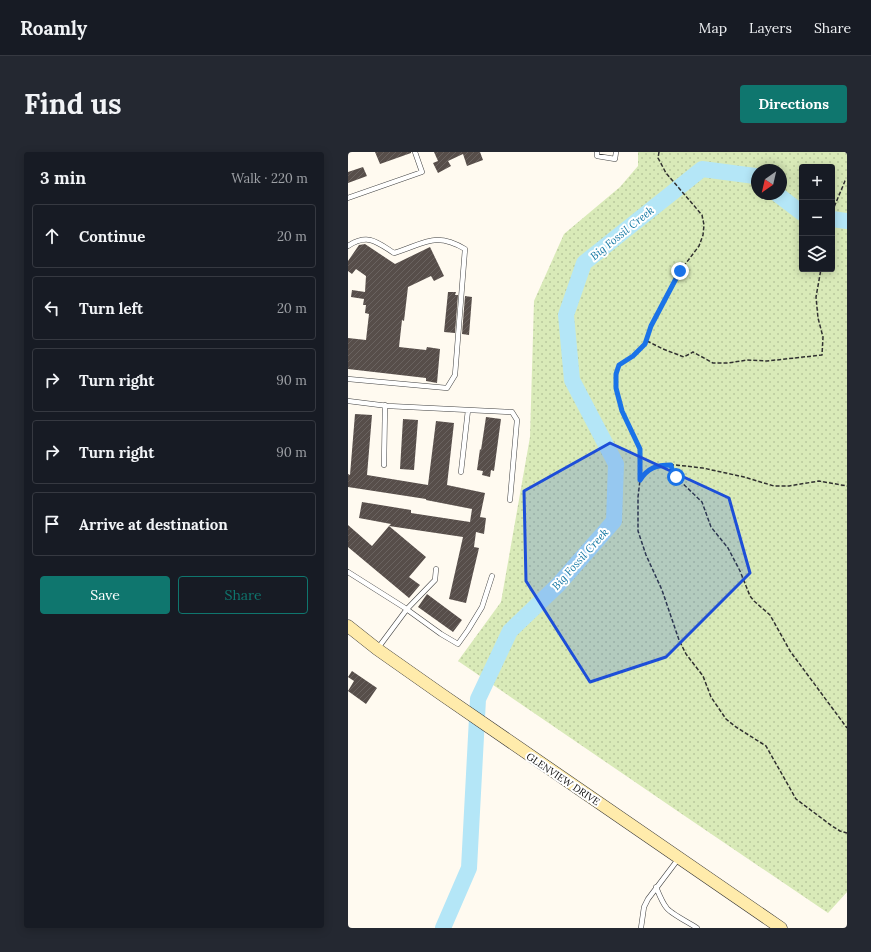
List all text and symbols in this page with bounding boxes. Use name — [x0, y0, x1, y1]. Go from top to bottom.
text: Roamly — [20, 16, 87, 40]
text: Map — [699, 19, 727, 37]
text: Layers — [749, 19, 792, 37]
text: Share — [814, 19, 851, 37]
button: Directions — [740, 85, 847, 123]
text: Find us — [24, 86, 122, 122]
north arrow — [751, 164, 787, 200]
map controls — [799, 164, 835, 272]
button: + — [799, 164, 835, 200]
text: 3 min — [40, 167, 86, 189]
text: Walk · 220 m — [231, 170, 308, 187]
button: − — [799, 200, 835, 236]
water label: Big Fossil Creek — [587, 203, 657, 263]
icon: ahead — [41, 225, 63, 247]
text: Continue — [79, 227, 145, 246]
text: 20 m — [277, 228, 307, 245]
button: layers — [799, 236, 835, 272]
route end — [671, 262, 689, 280]
icon: left — [41, 297, 63, 319]
text: Turn left — [79, 299, 143, 318]
text: 20 m — [277, 300, 307, 317]
icon: right — [41, 369, 63, 391]
text: Turn right — [79, 371, 155, 390]
text: 90 m — [276, 372, 307, 389]
icon: right — [41, 441, 63, 463]
text: Turn right — [79, 443, 155, 462]
text: 90 m — [276, 444, 307, 461]
route start — [667, 468, 685, 486]
icon: arrive — [41, 513, 63, 535]
text: Arrive at destination — [79, 515, 228, 534]
water label: Big Fossil Creek — [549, 525, 611, 593]
button: Save — [40, 576, 170, 614]
button: Share — [178, 576, 308, 614]
street label: GLENVIEW DRIVE — [524, 750, 602, 808]

